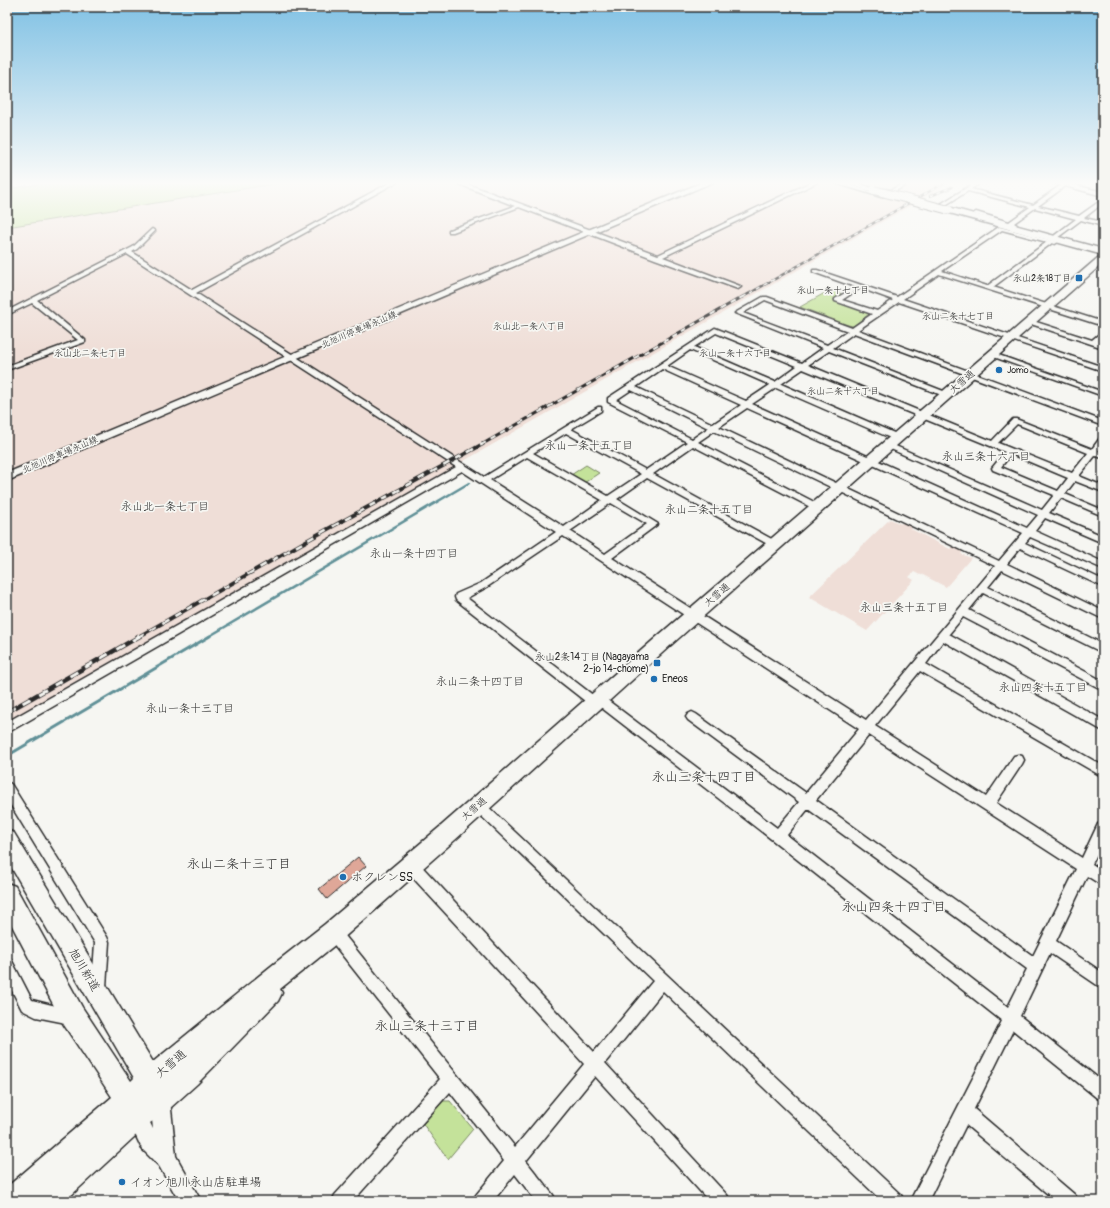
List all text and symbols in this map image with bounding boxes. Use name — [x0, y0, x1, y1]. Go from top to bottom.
place label: 永山2条18丁目 — [1013, 273, 1071, 284]
marker: 永山2条18丁目 — [1074, 273, 1084, 283]
district label: 永山一条十七丁目 — [797, 285, 869, 296]
street label: 北旭川停車場永山線 — [320, 309, 398, 351]
district label: 永山二条十七丁目 — [922, 311, 994, 322]
district label: 永山北一条八丁目 — [493, 321, 565, 332]
district label: 永山北二条七丁目 — [54, 348, 126, 359]
district label: 永山一条十六丁目 — [699, 348, 771, 359]
marker: Jomo — [994, 365, 1004, 375]
place label: Jomo — [1007, 365, 1029, 376]
street label: 大雪通 — [947, 368, 977, 396]
district label: 永山二条十六丁目 — [807, 386, 879, 397]
street label: 北旭川停車場永山線 — [21, 434, 99, 476]
district label: 永山一条十五丁目 — [545, 439, 633, 452]
district label: 永山三条十六丁目 — [942, 450, 1030, 463]
district label: 永山北一条七丁目 — [121, 500, 209, 513]
district label: 永山二条十五丁目 — [665, 503, 753, 516]
district label: 永山一条十四丁目 — [370, 547, 458, 560]
street label: 大雪通 — [702, 581, 732, 609]
district label: 永山三条十五丁目 — [860, 601, 948, 614]
place label: 永山2条14丁目 (Nagayama 2-jo 14-chome) — [535, 651, 649, 675]
marker: 永山2条14丁目 (Nagayama 2-jo 14-chome) — [652, 658, 662, 668]
place label: Eneos — [662, 673, 688, 685]
marker: Eneos — [649, 674, 659, 684]
district label: 永山二条十四丁目 — [436, 675, 524, 688]
district label: 永山四条十五丁目 — [999, 681, 1087, 694]
district label: 永山一条十三丁目 — [146, 702, 234, 715]
district label: 永山三条十四丁目 — [652, 769, 756, 785]
street label: 大雪通 — [459, 795, 489, 823]
district label: 永山二条十三丁目 — [187, 856, 291, 872]
place label: ホクレンSS — [351, 870, 413, 885]
marker: ホクレンSS — [338, 872, 348, 882]
district label: 永山四条十四丁目 — [842, 899, 946, 915]
street label: 旭川新道 — [65, 946, 103, 994]
district label: 永山三条十三丁目 — [375, 1018, 479, 1034]
street label: 大雪通 — [152, 1047, 190, 1081]
place label: イオン旭川永山店駐車場 — [130, 1175, 262, 1190]
marker: イオン旭川永山店駐車場 — [117, 1177, 127, 1187]

